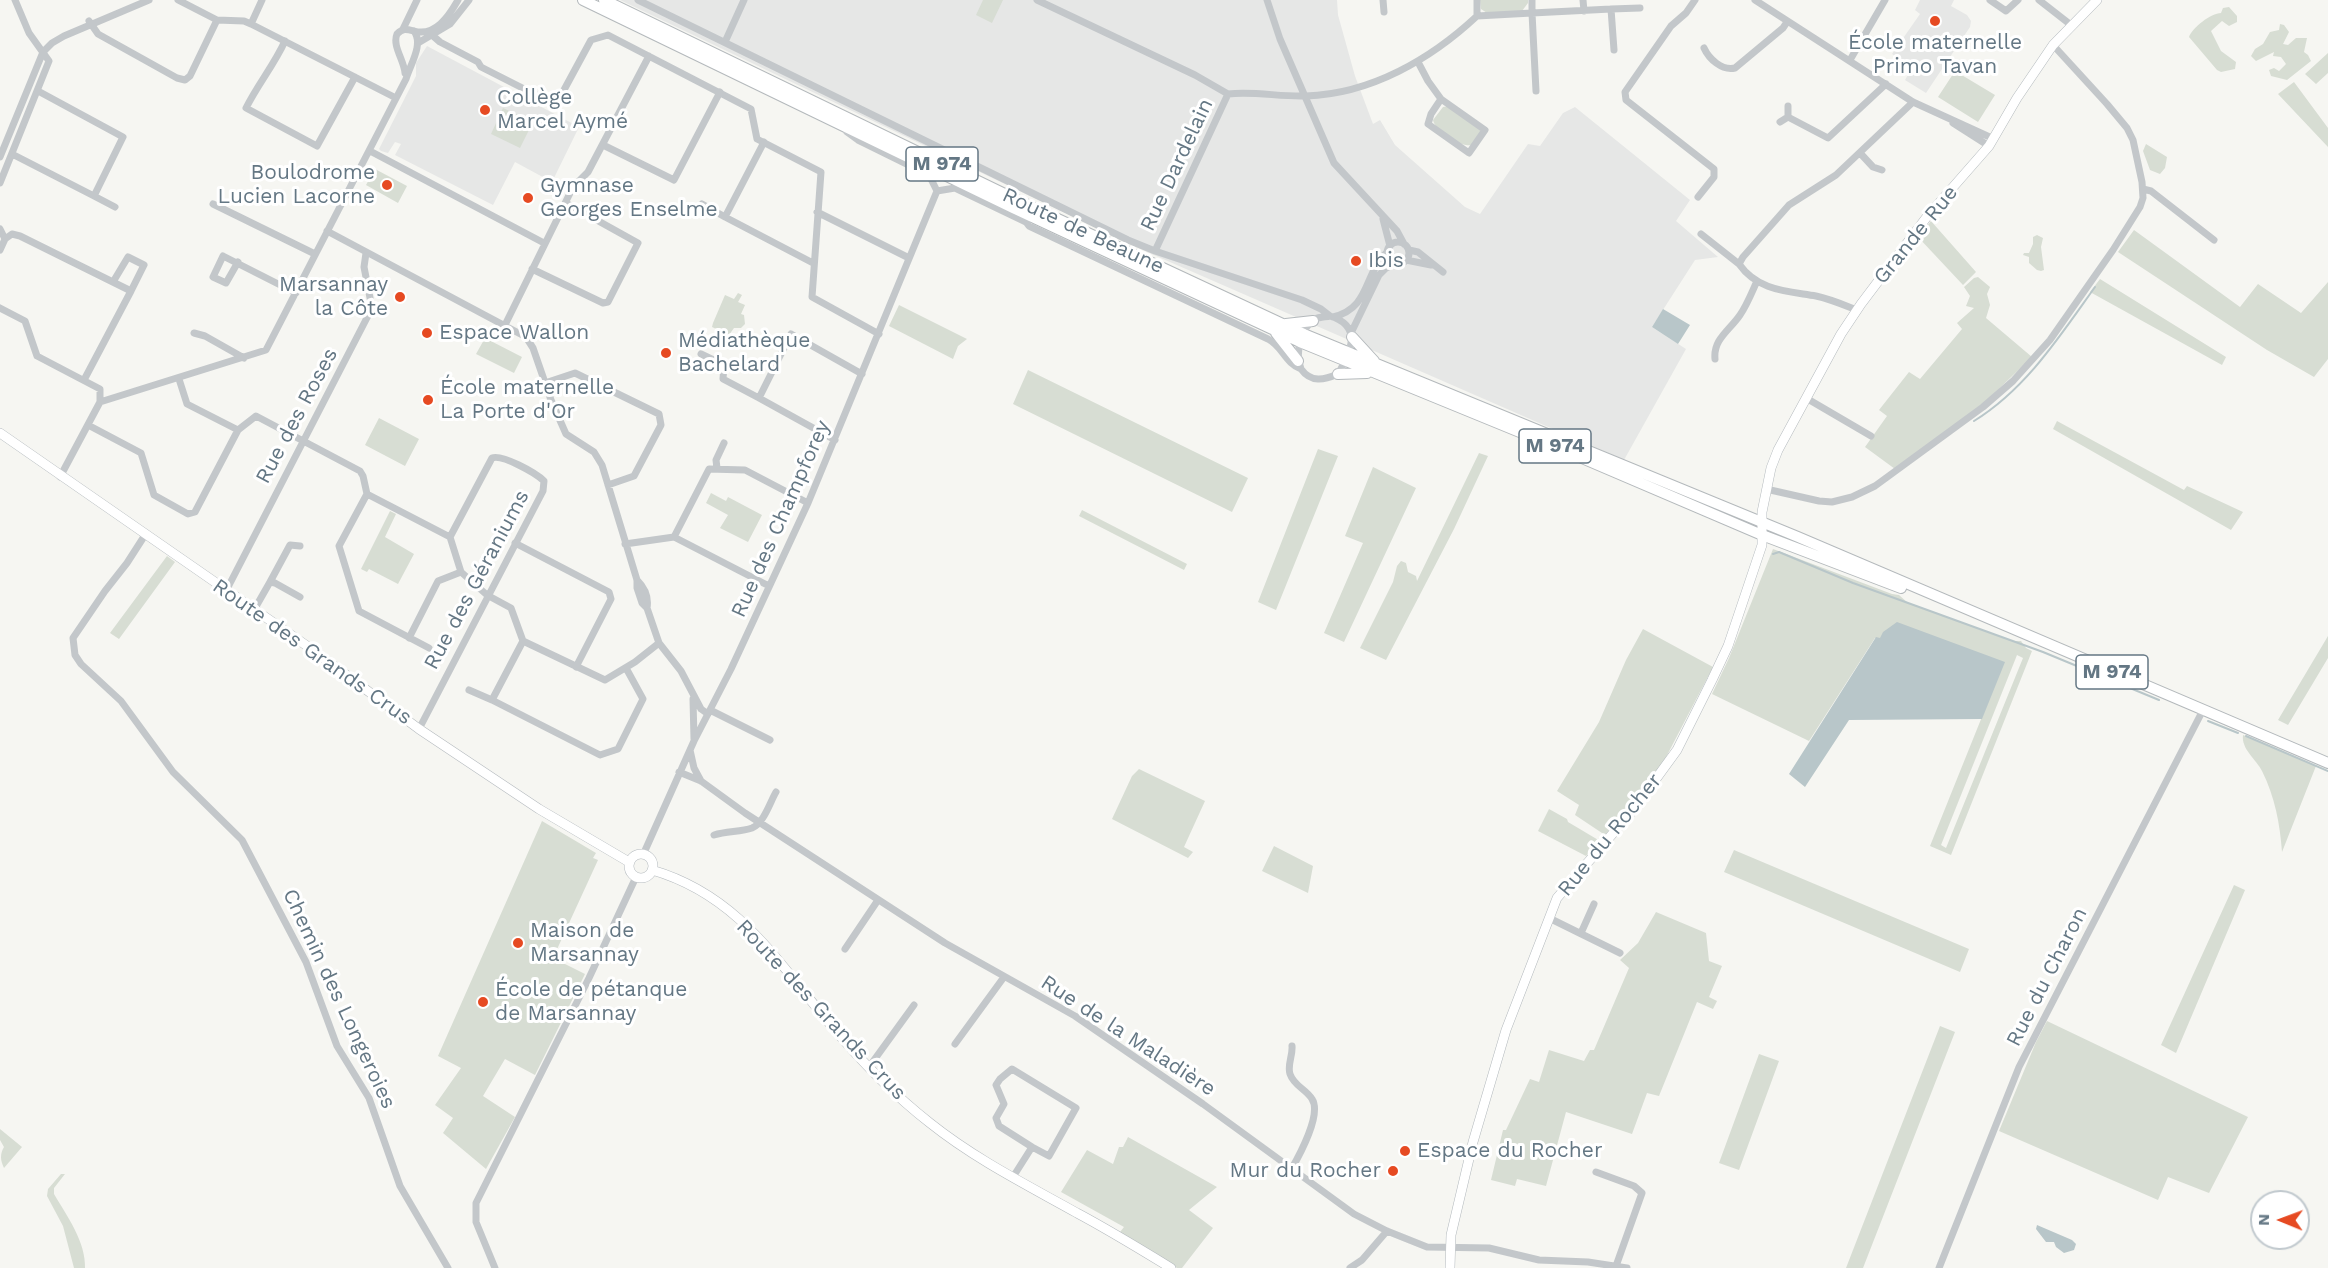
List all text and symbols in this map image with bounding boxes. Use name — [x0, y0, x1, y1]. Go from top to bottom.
marker: École maternelle Primo Tavan — [1928, 14, 1942, 28]
place label: École maternelle Primo Tavan — [1848, 30, 2022, 80]
place label: Collège Marcel Aymé — [497, 85, 628, 135]
street label: Rue Dardelain — [1135, 95, 1219, 235]
marker: Collège Marcel Aymé — [478, 103, 492, 117]
road number: M 974 — [906, 147, 978, 181]
place label: Boulodrome Lucien Lacorne — [218, 160, 375, 210]
place label: Gymnase Georges Enselme — [540, 173, 718, 223]
marker: Boulodrome Lucien Lacorne — [380, 178, 394, 192]
street label: Grande Rue — [1869, 181, 1963, 289]
street label: Route de Beaune — [998, 183, 1168, 279]
marker: Gymnase Georges Enselme — [521, 191, 535, 205]
place label: Ibis — [1368, 248, 1404, 274]
marker: Ibis — [1349, 254, 1363, 268]
place label: Marsannay la Côte — [279, 272, 388, 322]
marker: Marsannay la Côte — [393, 290, 407, 304]
place label: Espace Wallon — [439, 320, 589, 346]
marker: Espace Wallon — [420, 326, 434, 340]
place label: Médiathèque Bachelard — [678, 328, 810, 378]
street label: Rue des Roses — [251, 344, 343, 488]
marker: Médiathèque Bachelard — [659, 346, 673, 360]
place label: École maternelle La Porte d'Or — [440, 375, 614, 425]
marker: École maternelle La Porte d'Or — [421, 393, 435, 407]
street label: Rue des Champforey — [726, 417, 836, 621]
road number: M 974 — [1519, 429, 1591, 463]
street label: Rue des Géraniums — [419, 486, 535, 674]
street label: Route des Grands Crus — [207, 574, 417, 730]
road number: M 974 — [2076, 655, 2148, 689]
street label: Rue du Rocher — [1553, 768, 1667, 902]
street label: Chemin des Longeroies — [277, 885, 401, 1113]
street label: Rue du Charon — [2001, 903, 2093, 1051]
street label: Route des Grands Crus — [731, 915, 911, 1105]
place label: Maison de Marsannay — [530, 918, 639, 968]
marker: Maison de Marsannay — [511, 936, 525, 950]
street label: Rue de la Maladière — [1036, 970, 1220, 1102]
place label: École de pétanque de Marsannay — [495, 977, 687, 1027]
marker: École de pétanque de Marsannay — [476, 995, 490, 1009]
place label: Espace du Rocher — [1417, 1138, 1602, 1164]
marker: Espace du Rocher — [1398, 1144, 1412, 1158]
place label: Mur du Rocher — [1230, 1158, 1381, 1184]
marker: Mur du Rocher — [1386, 1164, 1400, 1178]
north arrow — [2250, 1190, 2310, 1250]
text: N — [2254, 1214, 2273, 1226]

